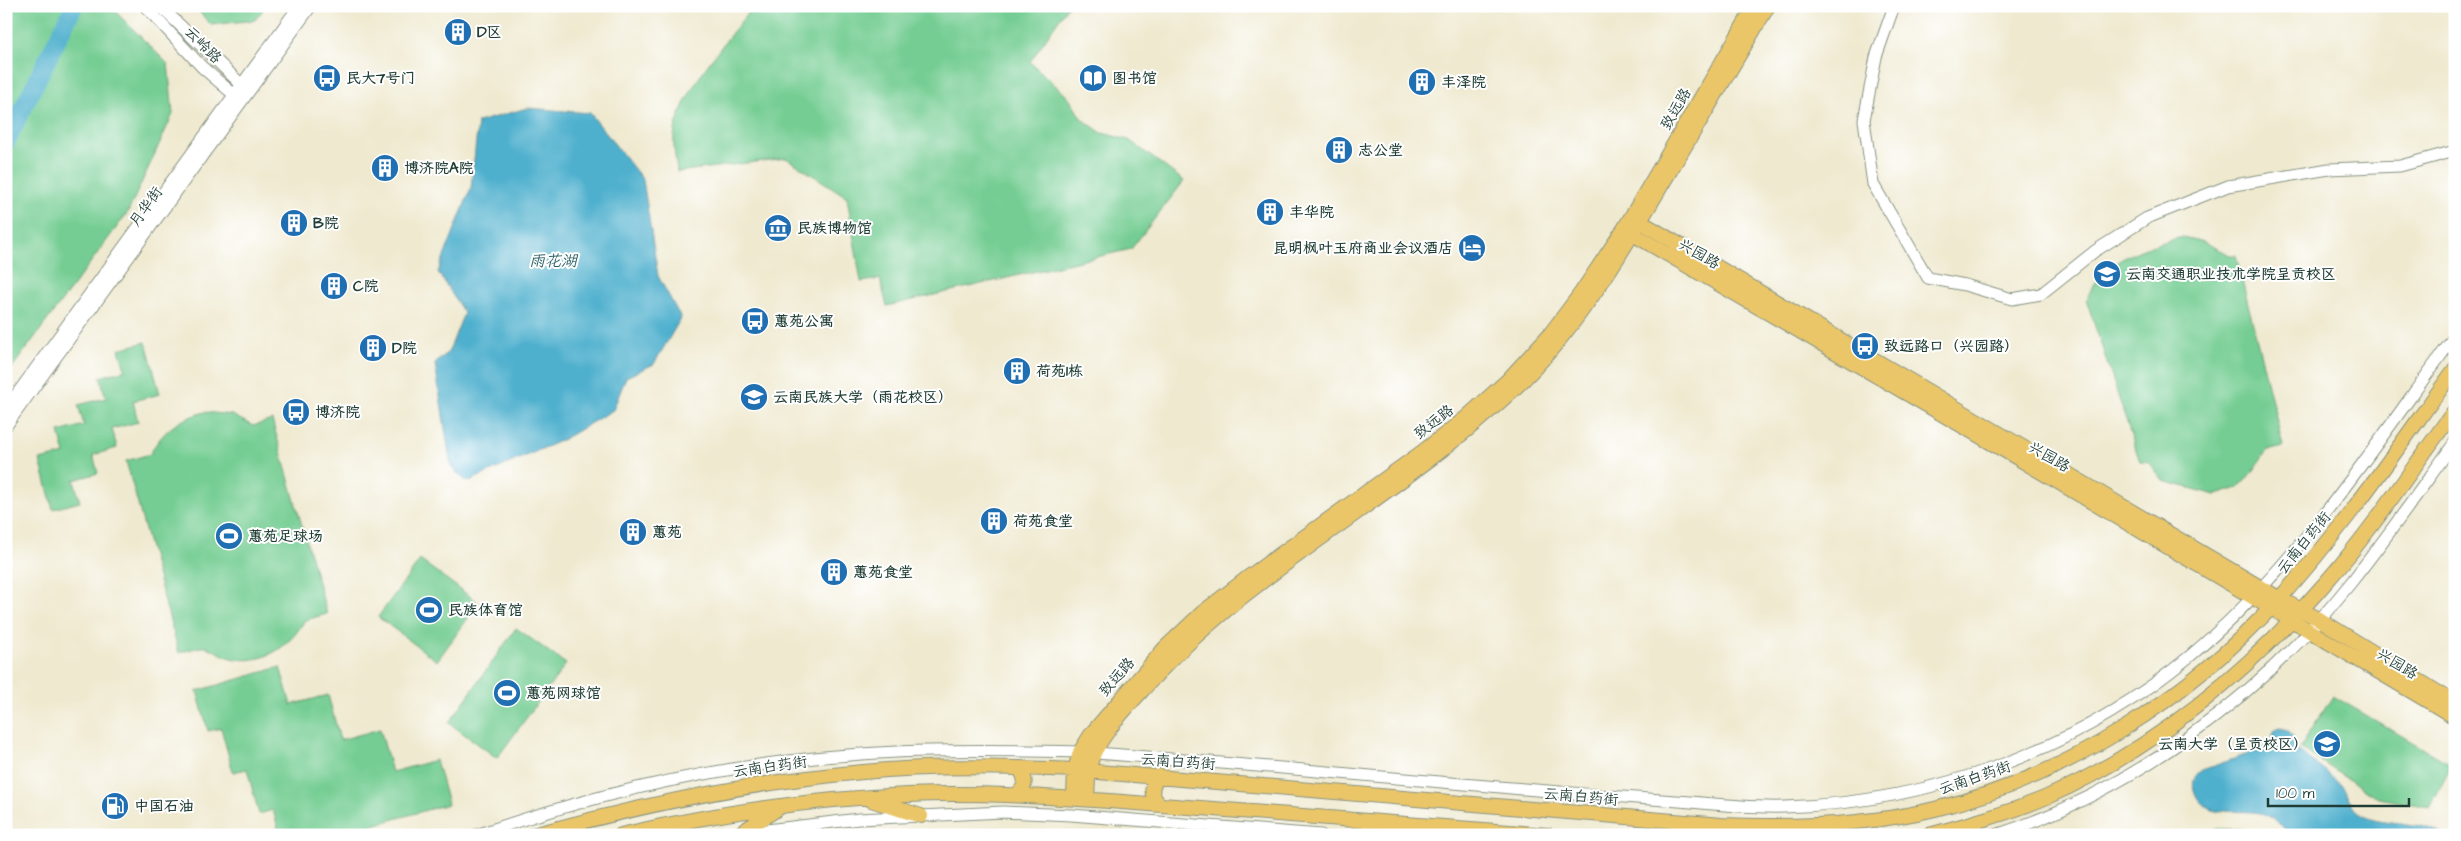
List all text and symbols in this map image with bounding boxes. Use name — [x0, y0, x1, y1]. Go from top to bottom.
building icon: D区 — [443, 17, 473, 47]
street label: 云岭路 — [180, 22, 226, 68]
place label: D区 — [477, 22, 502, 43]
bus stop icon: 民大7号门 — [312, 63, 342, 93]
library icon: 图书馆 — [1078, 63, 1108, 93]
building icon: 丰泽院 — [1407, 67, 1437, 97]
place label: 民大7号门 — [346, 68, 415, 89]
place label: 图书馆 — [1112, 68, 1157, 89]
place label: 丰泽院 — [1441, 72, 1486, 93]
street label: 致远路 — [1656, 84, 1696, 134]
building icon: 志公堂 — [1324, 135, 1354, 165]
place label: 志公堂 — [1358, 140, 1403, 161]
building icon: 博济院A院 — [370, 153, 400, 183]
place label: 博济院A院 — [404, 158, 474, 179]
street label: 月华街 — [124, 183, 168, 231]
building icon: 丰华院 — [1255, 197, 1285, 227]
place label: 丰华院 — [1289, 202, 1334, 223]
building icon: B院 — [279, 208, 309, 238]
place label: B院 — [313, 213, 339, 234]
museum icon: 民族博物馆 — [763, 213, 793, 243]
place label: 民族博物馆 — [797, 218, 872, 239]
hotel icon: 昆明枫叶玉府商业会议酒店 — [1457, 233, 1487, 263]
street label: 兴园路 — [1674, 234, 1724, 274]
place label: 昆明枫叶玉府商业会议酒店 — [1273, 238, 1453, 259]
water label: 雨花湖 — [529, 250, 579, 272]
school or university icon: 云南交通职业技术学院呈贡校区 — [2092, 259, 2122, 289]
place label: 云南交通职业技术学院呈贡校区 — [2126, 264, 2336, 285]
building icon: C院 — [319, 271, 349, 301]
place label: C院 — [353, 276, 379, 297]
bus stop icon: 蕙苑公寓 — [740, 306, 770, 336]
place label: 蕙苑公寓 — [774, 311, 834, 332]
bus stop icon: 致远路口（兴园路） — [1850, 331, 1880, 361]
building icon: D院 — [358, 333, 388, 363]
place label: 致远路口（兴园路） — [1884, 336, 2019, 357]
place label: D院 — [392, 338, 417, 359]
building icon: 荷苑1栋 — [1002, 356, 1032, 386]
place label: 荷苑1栋 — [1036, 361, 1083, 382]
school or university icon: 云南民族大学（雨花校区） — [739, 382, 769, 412]
place label: 云南民族大学（雨花校区） — [773, 387, 953, 408]
bus stop icon: 博济院 — [281, 397, 311, 427]
street label: 致远路 — [1410, 400, 1458, 444]
place label: 博济院 — [315, 402, 360, 423]
street label: 兴园路 — [2024, 437, 2074, 477]
building icon: 荷苑食堂 — [979, 506, 1009, 536]
street label: 云南白药街 — [2272, 507, 2336, 579]
place label: 荷苑食堂 — [1013, 511, 1073, 532]
building icon: 蕙苑 — [618, 517, 648, 547]
sports icon: 蕙苑足球场 — [214, 521, 244, 551]
place label: 蕙苑 — [652, 522, 682, 543]
place label: 蕙苑足球场 — [248, 526, 323, 547]
building icon: 蕙苑食堂 — [819, 557, 849, 587]
place label: 蕙苑食堂 — [853, 562, 913, 583]
sports icon: 民族体育馆 — [414, 595, 444, 625]
place label: 民族体育馆 — [448, 600, 523, 621]
street label: 兴园路 — [2372, 643, 2422, 685]
street label: 致远路 — [1094, 653, 1140, 701]
sports icon: 蕙苑网球馆 — [492, 678, 522, 708]
place label: 蕙苑网球馆 — [526, 683, 601, 704]
school or university icon: 云南大学（呈贡校区） — [2312, 729, 2342, 759]
place label: 云南大学（呈贡校区） — [2158, 734, 2308, 755]
street label: 云南白药街 — [1140, 749, 1216, 775]
street label: 云南白药街 — [731, 751, 809, 783]
street label: 云南白药街 — [1936, 756, 2014, 800]
scale bar — [2268, 776, 2410, 808]
street label: 云南白药街 — [1543, 783, 1619, 811]
text: 100 m — [2276, 783, 2315, 804]
fuel station icon: 中国石油 — [100, 791, 130, 821]
place label: 中国石油 — [134, 796, 194, 817]

